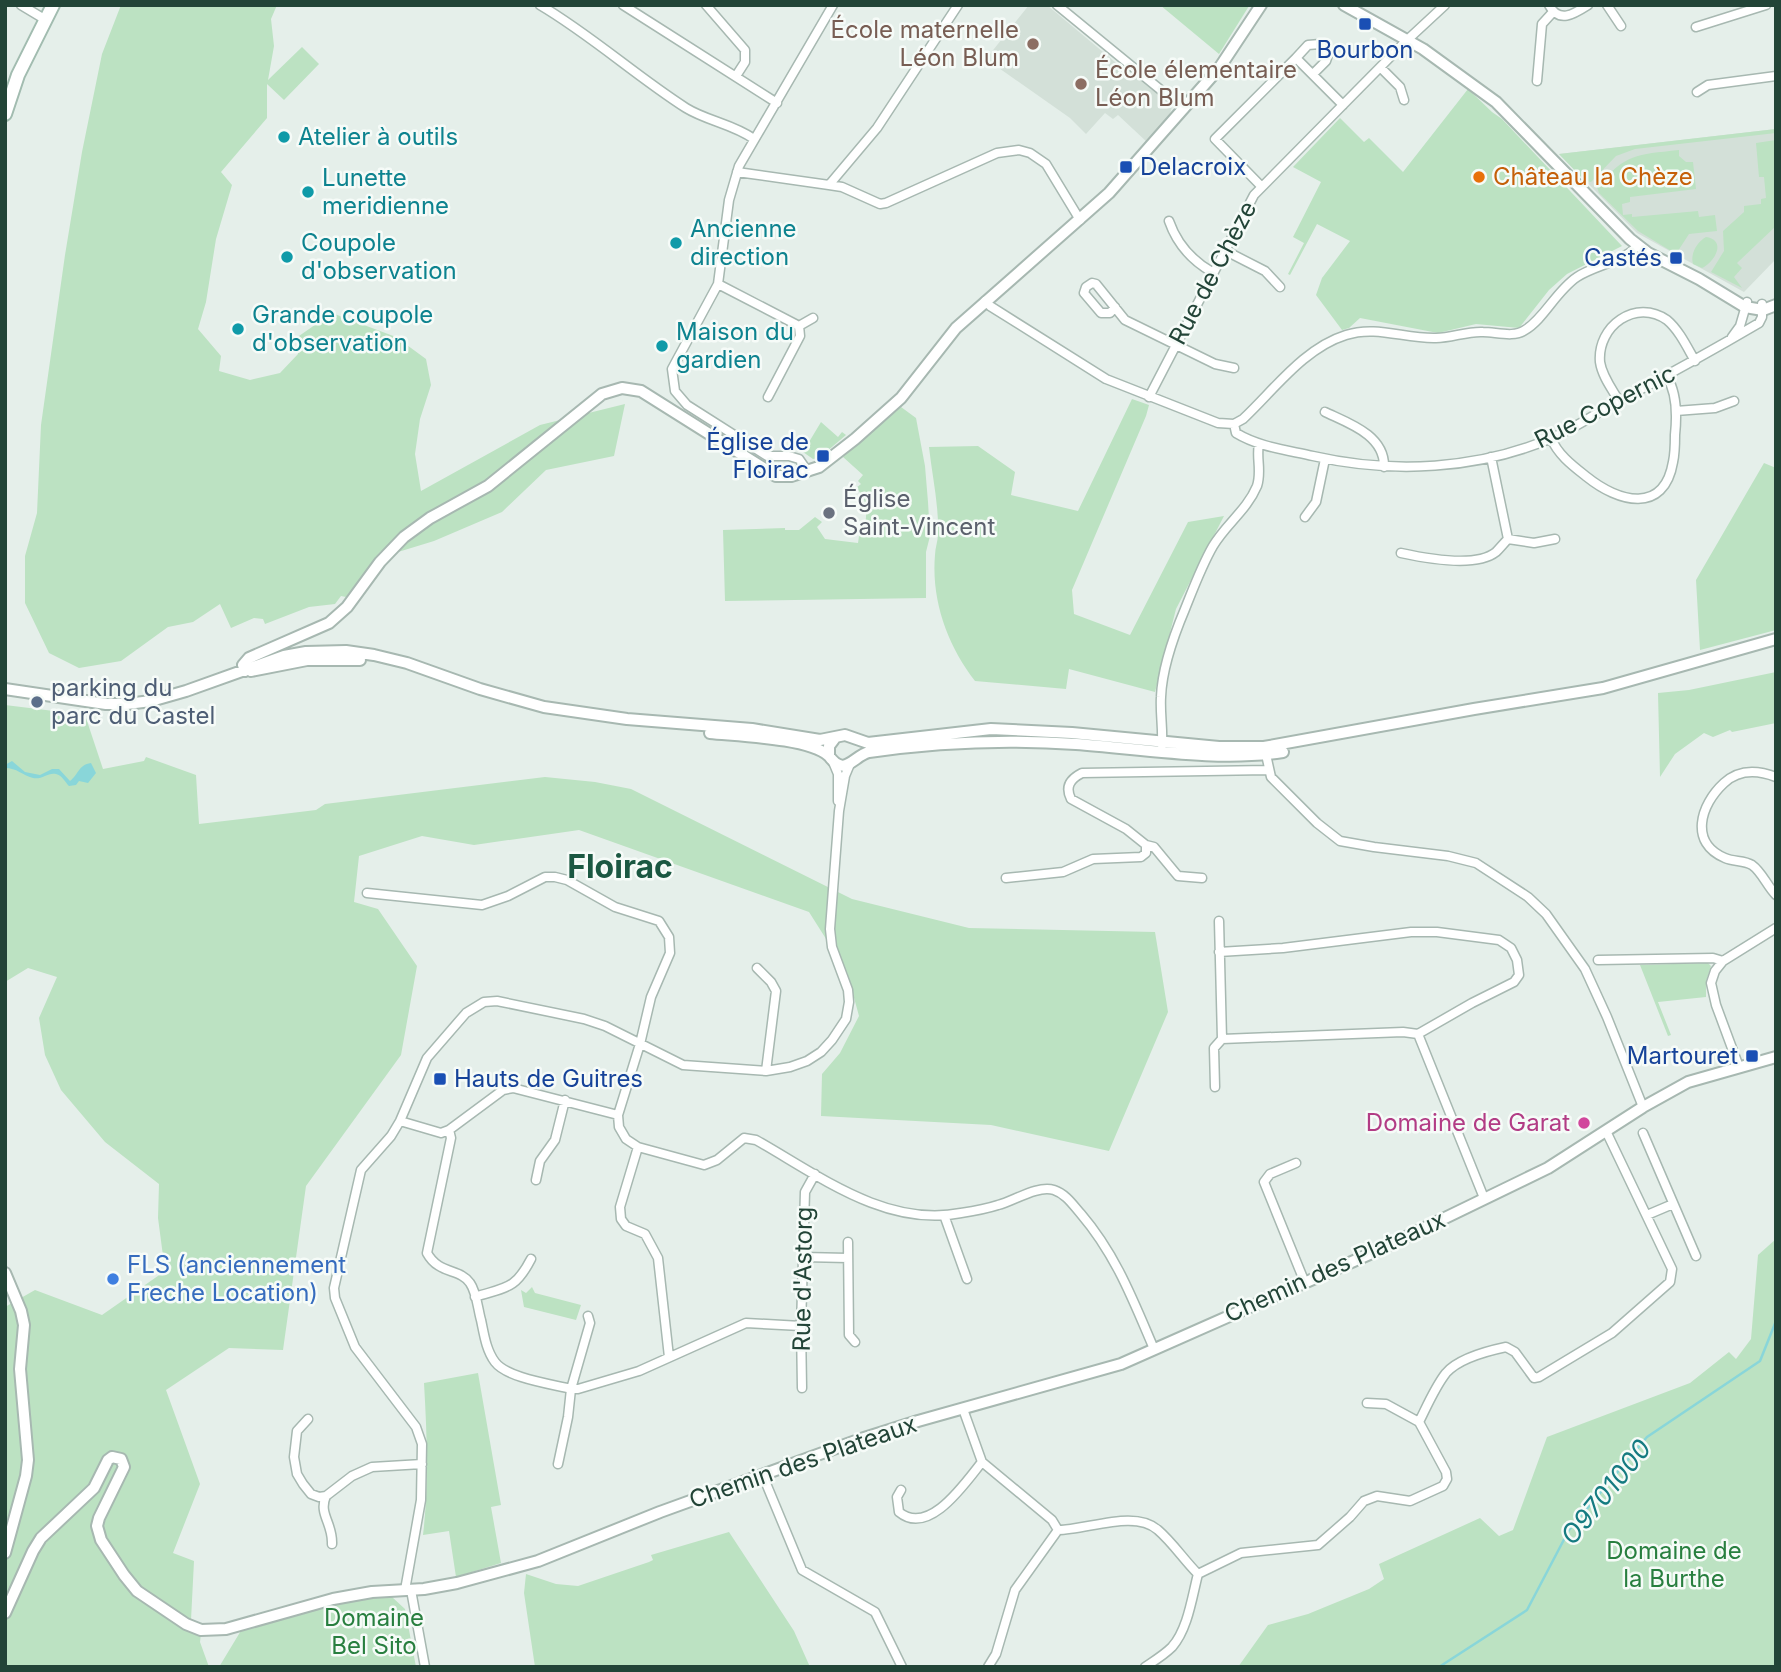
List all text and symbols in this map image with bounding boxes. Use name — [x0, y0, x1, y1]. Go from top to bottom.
place label: École maternelle Léon Blum — [831, 14, 1019, 72]
marker: Bourbon — [1357, 16, 1373, 32]
place label: Bourbon — [1317, 35, 1413, 64]
marker: École maternelle Léon Blum — [1025, 36, 1041, 52]
place label: École élementaire Léon Blum — [1095, 54, 1297, 112]
marker: École élementaire Léon Blum — [1073, 76, 1089, 92]
place label: Atelier à outils — [298, 122, 458, 151]
marker: Atelier à outils — [276, 129, 292, 145]
place label: Delacroix — [1140, 152, 1246, 181]
marker: Delacroix — [1118, 159, 1134, 175]
place label: Château la Chèze — [1493, 162, 1693, 191]
place label: Lunette meridienne — [322, 163, 449, 220]
marker: Château la Chèze — [1471, 169, 1487, 185]
marker: Lunette meridienne — [300, 184, 316, 200]
street label: Rue de Chèze — [1163, 196, 1262, 349]
place label: Ancienne direction — [690, 214, 797, 271]
place label: Coupole d'observation — [301, 228, 457, 285]
marker: Ancienne direction — [668, 235, 684, 251]
place label: Castés — [1584, 243, 1662, 272]
marker: Coupole d'observation — [279, 249, 295, 265]
marker: Castés — [1668, 250, 1684, 266]
place label: Grande coupole d'observation — [252, 300, 433, 357]
place label: Maison du gardien — [676, 317, 794, 374]
marker: Grande coupole d'observation — [230, 321, 246, 337]
marker: Maison du gardien — [654, 338, 670, 354]
street label: Rue Copernic — [1530, 359, 1680, 454]
place label: Église de Floirac — [706, 426, 809, 484]
marker: Église de Floirac — [815, 448, 831, 464]
place label: Église Saint-Vincent — [843, 483, 996, 541]
marker: Église Saint-Vincent — [821, 505, 837, 521]
place label: parking du parc du Castel — [51, 673, 215, 730]
marker: parking du parc du Castel — [29, 694, 45, 710]
district label: Floirac — [567, 847, 673, 886]
place label: Martouret — [1627, 1041, 1738, 1070]
marker: Martouret — [1744, 1048, 1760, 1064]
place label: Hauts de Guitres — [454, 1064, 643, 1093]
marker: Hauts de Guitres — [432, 1071, 448, 1087]
place label: Domaine de Garat — [1366, 1108, 1570, 1137]
marker: Domaine de Garat — [1576, 1115, 1592, 1131]
street label: Chemin des Plateaux — [1220, 1205, 1450, 1328]
street label: Rue d'Astorg — [787, 1206, 818, 1352]
place label: FLS (anciennement Freche Location) — [127, 1250, 346, 1307]
marker: FLS (anciennement Freche Location) — [105, 1271, 121, 1287]
street label: Chemin des Plateaux — [685, 1409, 920, 1514]
water label: O9701000 — [1554, 1433, 1658, 1550]
park label: Domaine de la Burthe — [1606, 1536, 1742, 1593]
park label: Domaine Bel Sito — [324, 1603, 424, 1660]

